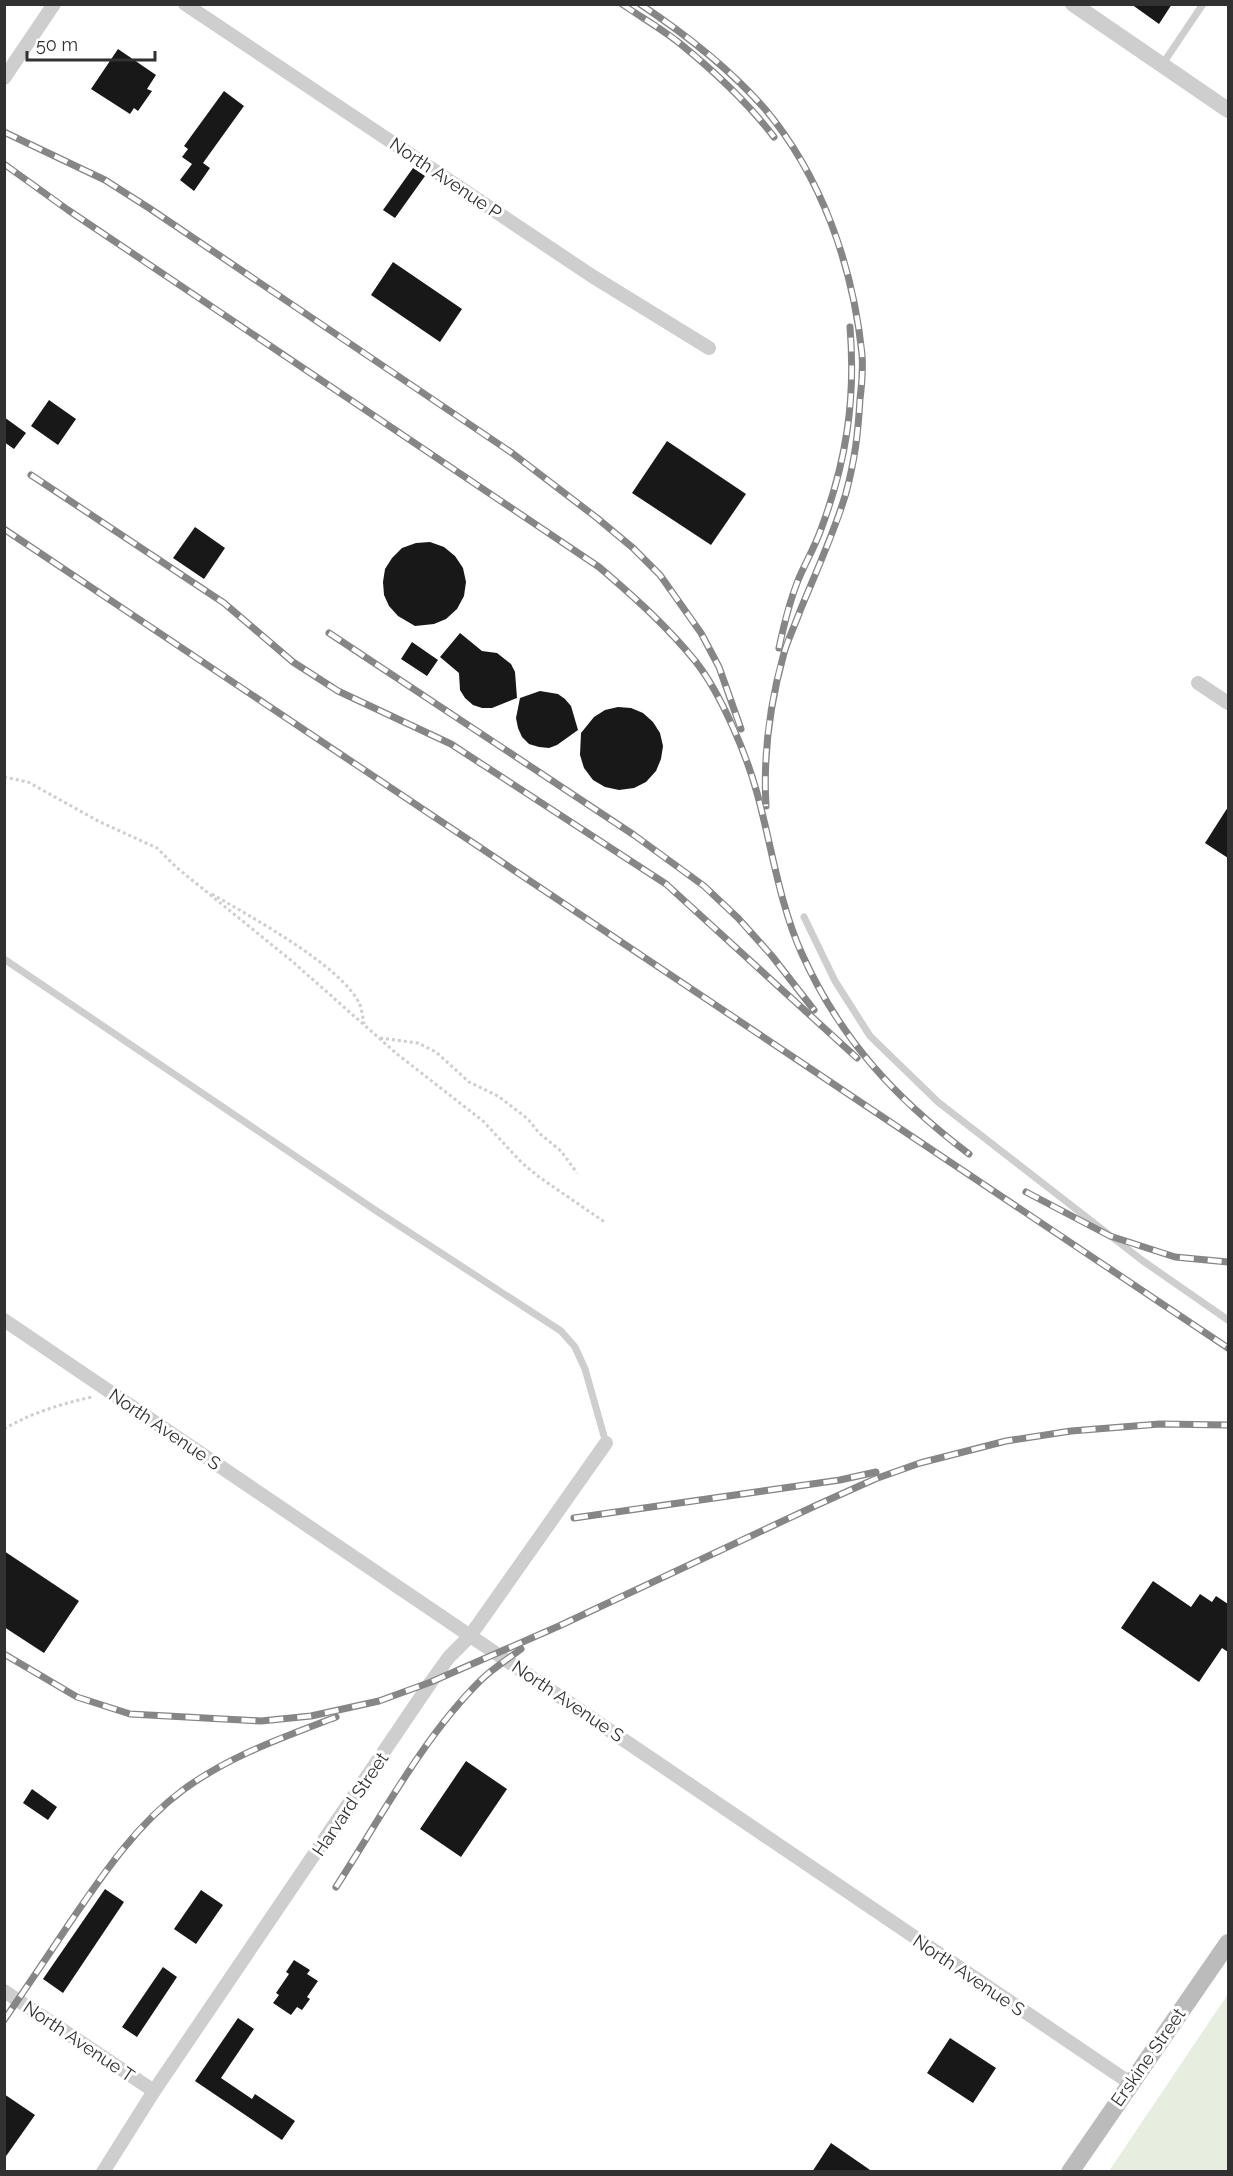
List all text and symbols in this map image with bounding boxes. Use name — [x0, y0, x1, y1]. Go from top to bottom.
scale bar — [27, 24, 154, 62]
text: 50 m — [36, 34, 78, 55]
street label: North Avenue P — [386, 133, 506, 223]
street label: North Avenue S — [105, 1384, 225, 1474]
street label: North Avenue S — [508, 1656, 628, 1746]
street label: Harvard Street — [308, 1748, 392, 1860]
street label: North Avenue S — [909, 1930, 1029, 2020]
street label: North Avenue T — [19, 1996, 139, 2086]
street label: Erskine Street — [1106, 2004, 1190, 2110]

